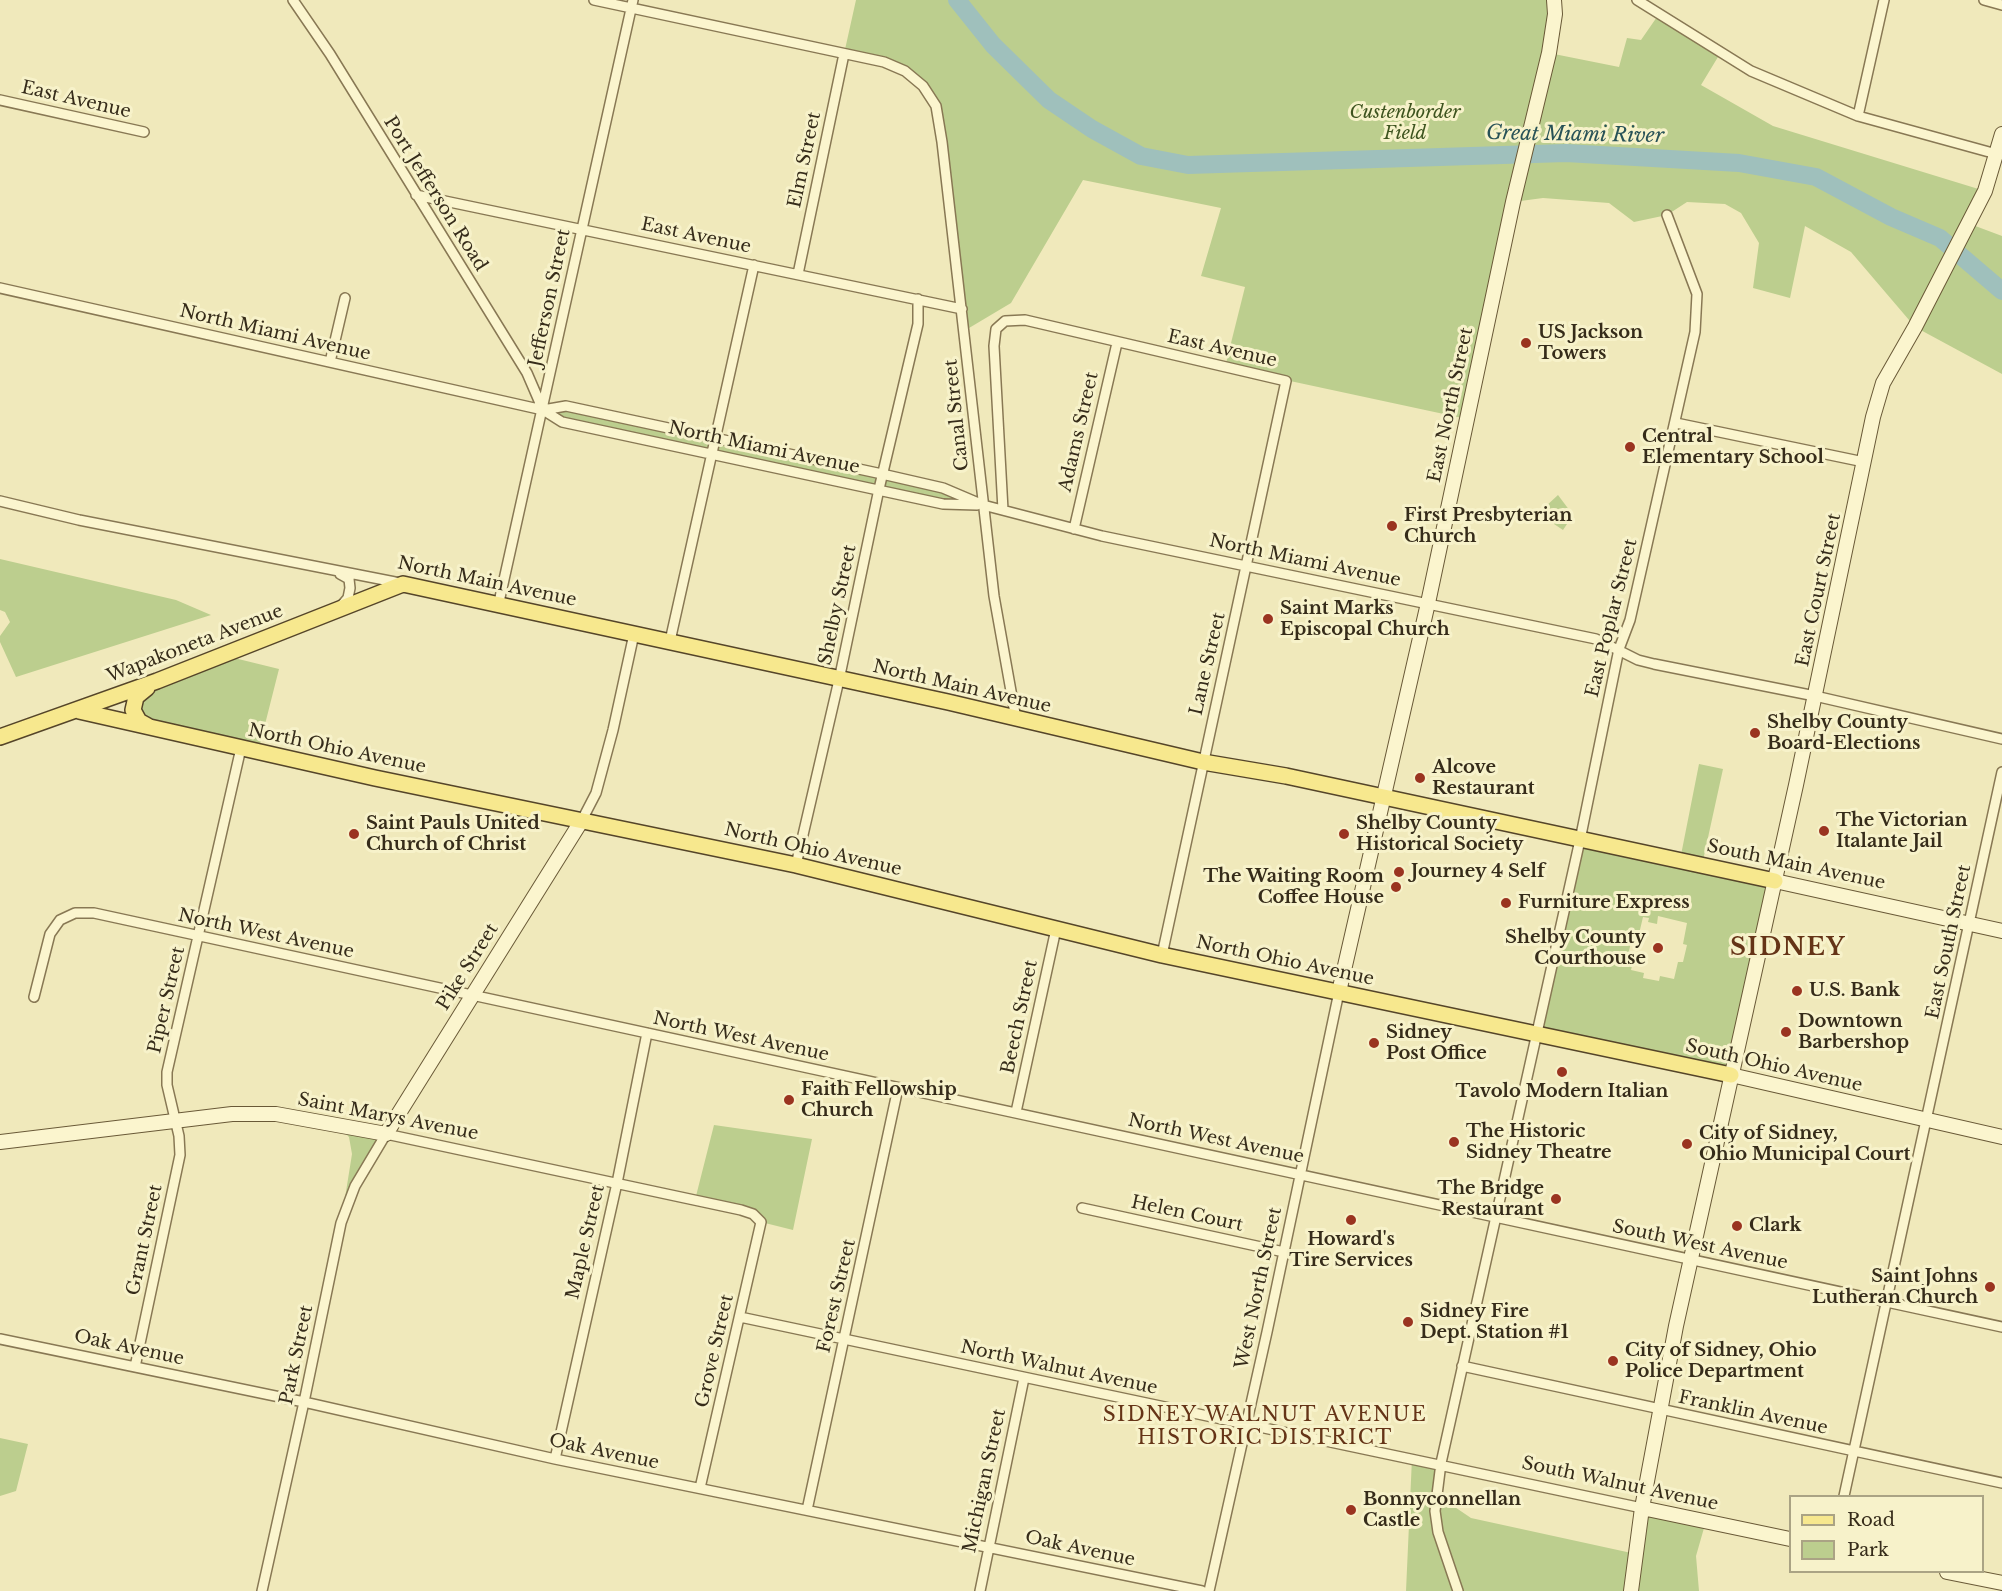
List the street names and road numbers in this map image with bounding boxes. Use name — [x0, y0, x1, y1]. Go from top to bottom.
street label: East Avenue — [19, 77, 133, 123]
street label: Elm Street — [784, 110, 826, 210]
street label: Port Jefferson Road — [379, 113, 491, 275]
street label: East Avenue — [639, 214, 753, 258]
street label: Jefferson Street — [525, 227, 575, 369]
street label: North Miami Avenue — [177, 301, 373, 365]
street label: East Avenue — [1165, 326, 1279, 372]
street label: East North Street — [1424, 326, 1478, 484]
street label: Canal Street — [940, 358, 974, 472]
street label: Adams Street — [1055, 370, 1103, 494]
street label: North Miami Avenue — [666, 417, 862, 479]
street label: East Court Street — [1792, 511, 1846, 669]
street label: North Miami Avenue — [1207, 530, 1403, 592]
street label: East Poplar Street — [1582, 536, 1642, 700]
street label: Shelby Street — [815, 543, 861, 667]
street label: North Main Avenue — [396, 552, 578, 612]
street label: Wapakoneta Avenue — [104, 600, 286, 688]
street label: Lane Street — [1186, 610, 1230, 718]
street label: North Main Avenue — [871, 656, 1053, 718]
street label: North Ohio Avenue — [246, 720, 428, 778]
street label: North Ohio Avenue — [722, 819, 904, 881]
street label: South Main Avenue — [1705, 836, 1887, 894]
street label: East South Street — [1922, 863, 1976, 1021]
street label: North West Avenue — [176, 905, 356, 963]
street label: Pike Street — [433, 919, 503, 1015]
street label: North Ohio Avenue — [1194, 932, 1376, 990]
street label: Piper Street — [144, 944, 190, 1056]
street label: Beech Street — [997, 958, 1043, 1076]
street label: North West Avenue — [651, 1008, 831, 1066]
street label: South Ohio Avenue — [1684, 1035, 1864, 1097]
street label: Saint Marys Avenue — [296, 1089, 480, 1145]
street label: North West Avenue — [1126, 1110, 1306, 1168]
street label: Maple Street — [562, 1182, 610, 1302]
street label: Grant Street — [123, 1183, 167, 1297]
street label: Helen Court — [1129, 1192, 1245, 1236]
street label: West North Street — [1231, 1205, 1287, 1371]
street label: South West Avenue — [1610, 1216, 1790, 1274]
street label: Forest Street — [813, 1237, 861, 1355]
street label: Grove Street — [691, 1292, 739, 1410]
street label: Park Street — [276, 1303, 318, 1407]
street label: Oak Avenue — [72, 1326, 186, 1370]
street label: North Walnut Avenue — [959, 1337, 1159, 1399]
street label: Franklin Avenue — [1676, 1387, 1830, 1439]
street label: Michigan Street — [959, 1407, 1011, 1555]
street label: Oak Avenue — [547, 1430, 661, 1474]
street label: South Walnut Avenue — [1520, 1453, 1720, 1515]
street label: Oak Avenue — [1023, 1527, 1137, 1571]

